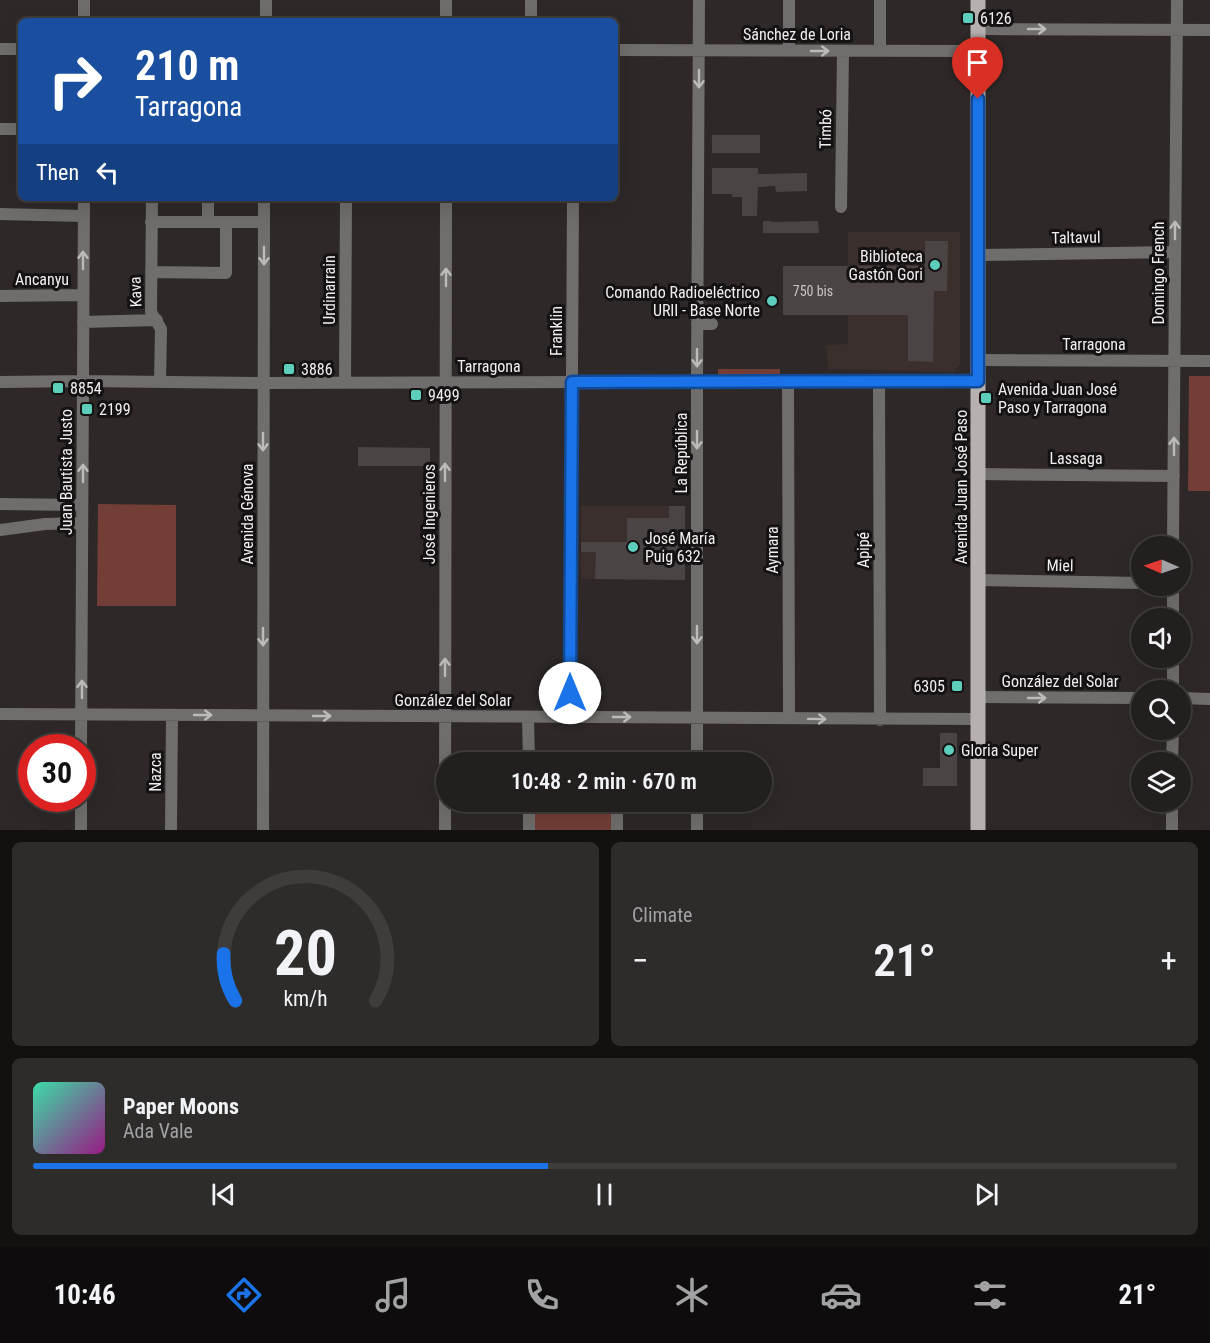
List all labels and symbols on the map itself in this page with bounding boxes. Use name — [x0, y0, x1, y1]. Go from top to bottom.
place label: 6126 — [980, 9, 1012, 28]
marker: 6126 — [961, 11, 975, 25]
one-way arrow — [1026, 23, 1046, 35]
street label: Sánchez de Loria — [743, 25, 851, 44]
pin — [952, 37, 1003, 99]
one-way arrow — [810, 45, 830, 57]
one-way arrow — [693, 69, 705, 89]
street label: Timbó — [816, 109, 835, 149]
one-way arrow — [1169, 220, 1181, 240]
street label: Domingo French — [1149, 222, 1168, 324]
street label: Taltavul — [1051, 228, 1101, 247]
one-way arrow — [258, 246, 270, 266]
place label: Biblioteca Gastón Gori — [849, 247, 923, 284]
one-way arrow — [77, 250, 89, 270]
street label: Urdinarrain — [320, 255, 339, 325]
marker: Biblioteca Gastón Gori — [928, 258, 942, 272]
one-way arrow — [440, 267, 452, 287]
street label: Ancanyu — [15, 270, 69, 289]
street label: Kava — [125, 276, 146, 308]
place label: Comando Radioeléctrico URII - Base Norte — [605, 283, 760, 320]
house number: 750 bis — [793, 283, 833, 299]
marker: Comando Radioeléctrico URII - Base Norte — [765, 294, 779, 308]
street label: Franklin — [547, 306, 566, 356]
street label: Tarragona — [1062, 335, 1126, 354]
one-way arrow — [691, 348, 703, 368]
street label: Tarragona — [457, 357, 521, 376]
place label: 3886 — [301, 360, 333, 379]
marker: 3886 — [282, 362, 296, 376]
place label: 8854 — [70, 379, 102, 398]
place label: Avenida Juan José Paso y Tarragona — [998, 380, 1117, 417]
marker: 8854 — [51, 381, 65, 395]
place label: 9499 — [428, 386, 460, 405]
marker: 9499 — [409, 388, 423, 402]
marker: Avenida Juan José Paso y Tarragona — [979, 391, 993, 405]
place label: 2199 — [99, 400, 131, 419]
marker: 2199 — [80, 402, 94, 416]
street label: Juan Bautista Justo — [57, 409, 76, 535]
street label: Avenida Juan José Paso — [952, 410, 971, 564]
street label: La República — [672, 413, 691, 493]
one-way arrow — [691, 430, 703, 450]
one-way arrow — [257, 431, 269, 451]
one-way arrow — [1168, 436, 1180, 456]
street label: Lassaga — [1049, 449, 1103, 468]
one-way arrow — [439, 462, 451, 482]
one-way arrow — [77, 463, 88, 483]
street label: Avenida Génova — [238, 464, 257, 564]
street label: José Ingenieros — [420, 464, 439, 564]
street label: Aymara — [763, 526, 782, 574]
place label: José María Puig 632 — [645, 529, 715, 566]
street label: Apipé — [854, 532, 873, 568]
north arrow — [1131, 536, 1191, 596]
marker: José María Puig 632 — [626, 540, 640, 554]
street label: Miel — [1046, 556, 1074, 575]
one-way arrow — [691, 625, 703, 645]
one-way arrow — [257, 626, 269, 646]
one-way arrow — [439, 657, 451, 677]
position arrow — [538, 661, 602, 725]
street label: González del Solar — [1001, 672, 1119, 691]
place label: 6305 — [913, 677, 945, 696]
one-way arrow — [76, 679, 88, 699]
marker: 6305 — [950, 679, 964, 693]
street label: González del Solar — [394, 691, 512, 710]
one-way arrow — [1026, 692, 1046, 704]
one-way arrow — [193, 709, 213, 721]
one-way arrow — [311, 710, 331, 722]
one-way arrow — [611, 712, 631, 723]
one-way arrow — [806, 713, 826, 725]
speed limit sign: 30 — [18, 734, 96, 812]
place label: Gloria Super — [961, 741, 1038, 760]
marker: Gloria Super — [942, 743, 956, 757]
street label: Nazca — [146, 752, 165, 792]

